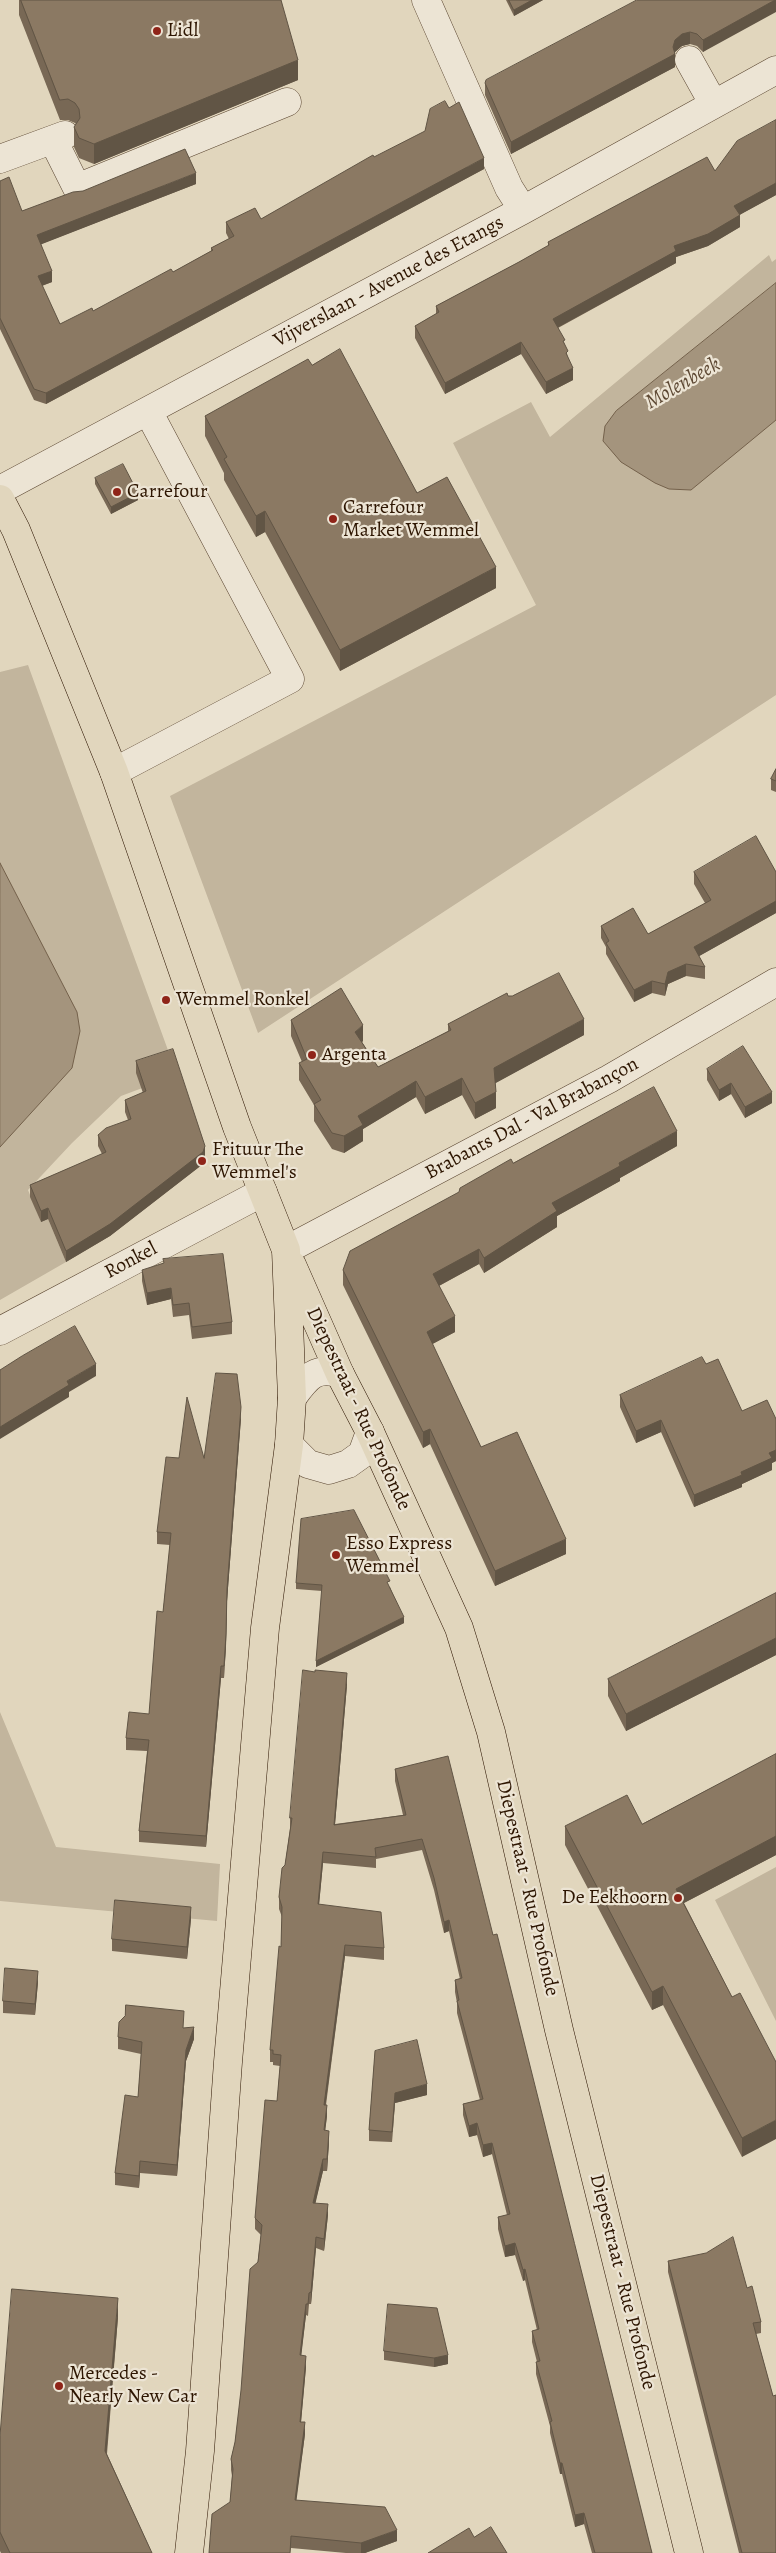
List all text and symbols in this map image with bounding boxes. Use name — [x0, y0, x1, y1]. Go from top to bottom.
place label: Lidl — [167, 19, 198, 43]
marker: Lidl — [151, 25, 163, 37]
street label: Vijverslaan - Avenue des Etangs — [270, 211, 508, 353]
water label: Molenbeek — [641, 353, 725, 415]
place label: Carrefour — [127, 480, 208, 504]
marker: Carrefour — [111, 486, 123, 498]
place label: Carrefour Market Wemmel — [343, 496, 479, 543]
marker: Carrefour Market Wemmel — [327, 513, 339, 525]
place label: Wemmel Ronkel — [176, 988, 309, 1012]
marker: Wemmel Ronkel — [160, 994, 172, 1006]
place label: Argenta — [322, 1043, 387, 1067]
marker: Argenta — [306, 1049, 318, 1061]
street label: Brabants Dal - Val Brabançon — [421, 1053, 643, 1185]
place label: Frituur The Wemmel's — [212, 1138, 304, 1185]
marker: Frituur The Wemmel's — [196, 1155, 208, 1167]
street label: Ronkel — [101, 1237, 161, 1285]
street label: Diepestraat - Rue Profonde — [300, 1304, 416, 1514]
place label: Esso Express Wemmel — [346, 1532, 452, 1579]
marker: Esso Express Wemmel — [330, 1549, 342, 1561]
street label: Diepestraat - Rue Profonde — [490, 1777, 564, 1999]
place label: De Eekhoorn — [562, 1886, 668, 1910]
marker: De Eekhoorn — [672, 1892, 684, 1904]
street label: Diepestraat - Rue Profonde — [584, 2172, 660, 2392]
place label: Mercedes - Nearly New Car — [69, 2362, 197, 2409]
marker: Mercedes - Nearly New Car — [53, 2380, 65, 2392]

